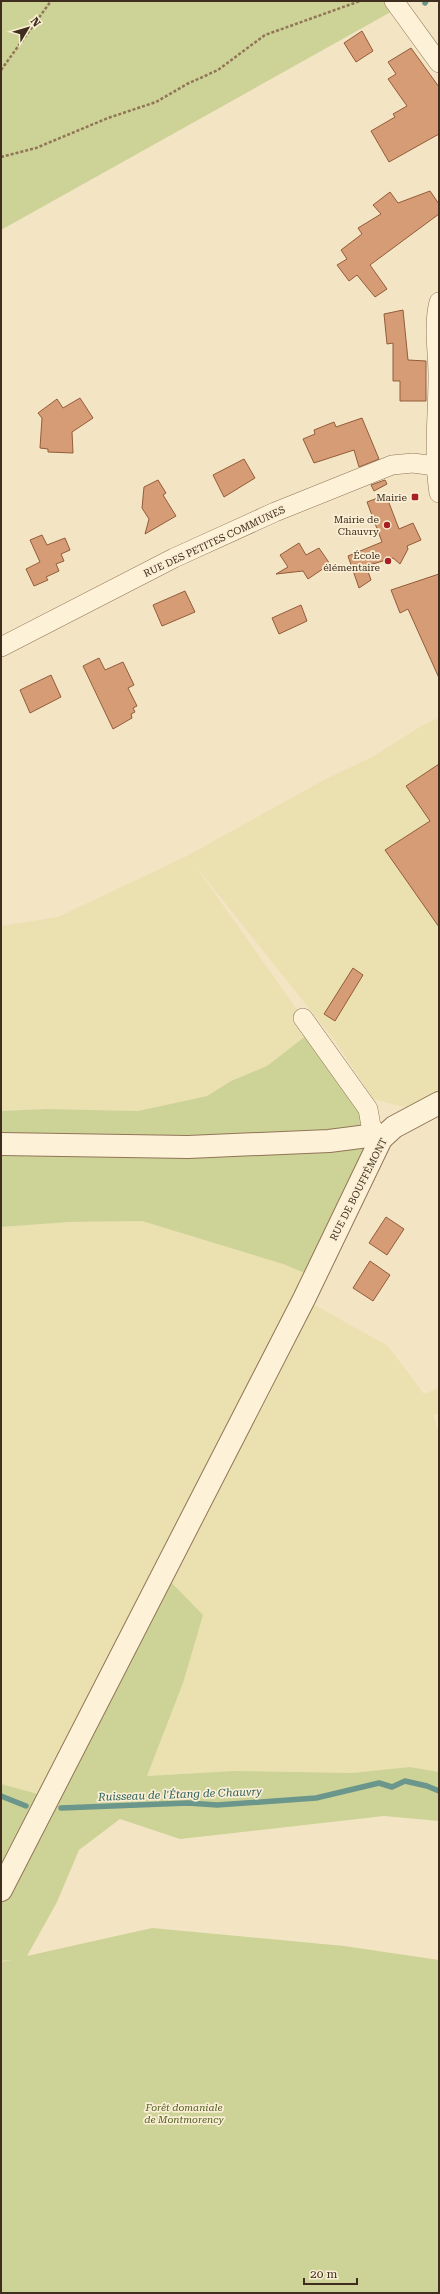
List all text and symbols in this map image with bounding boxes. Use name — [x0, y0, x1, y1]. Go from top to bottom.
north arrow — [8, 8, 48, 48]
text: N — [28, 15, 44, 30]
place label: Mairie — [376, 492, 407, 503]
marker: Mairie — [410, 492, 420, 502]
street label: RUE DES PETITES COMMUNES — [142, 504, 287, 579]
place label: Mairie de Chauvry — [334, 514, 380, 537]
marker: Mairie de Chauvry — [382, 520, 392, 530]
place label: École élémentaire — [323, 550, 381, 573]
marker: École élémentaire — [383, 556, 393, 566]
street label: RUE DE BOUFFÉMONT — [328, 1136, 389, 1242]
water label: Ruisseau de l'Étang de Chauvry — [97, 1784, 262, 1804]
park label: Forêt domaniale de Montmorency — [144, 2102, 225, 2125]
scale bar — [304, 2260, 357, 2286]
text: 20 m — [310, 2267, 337, 2281]

